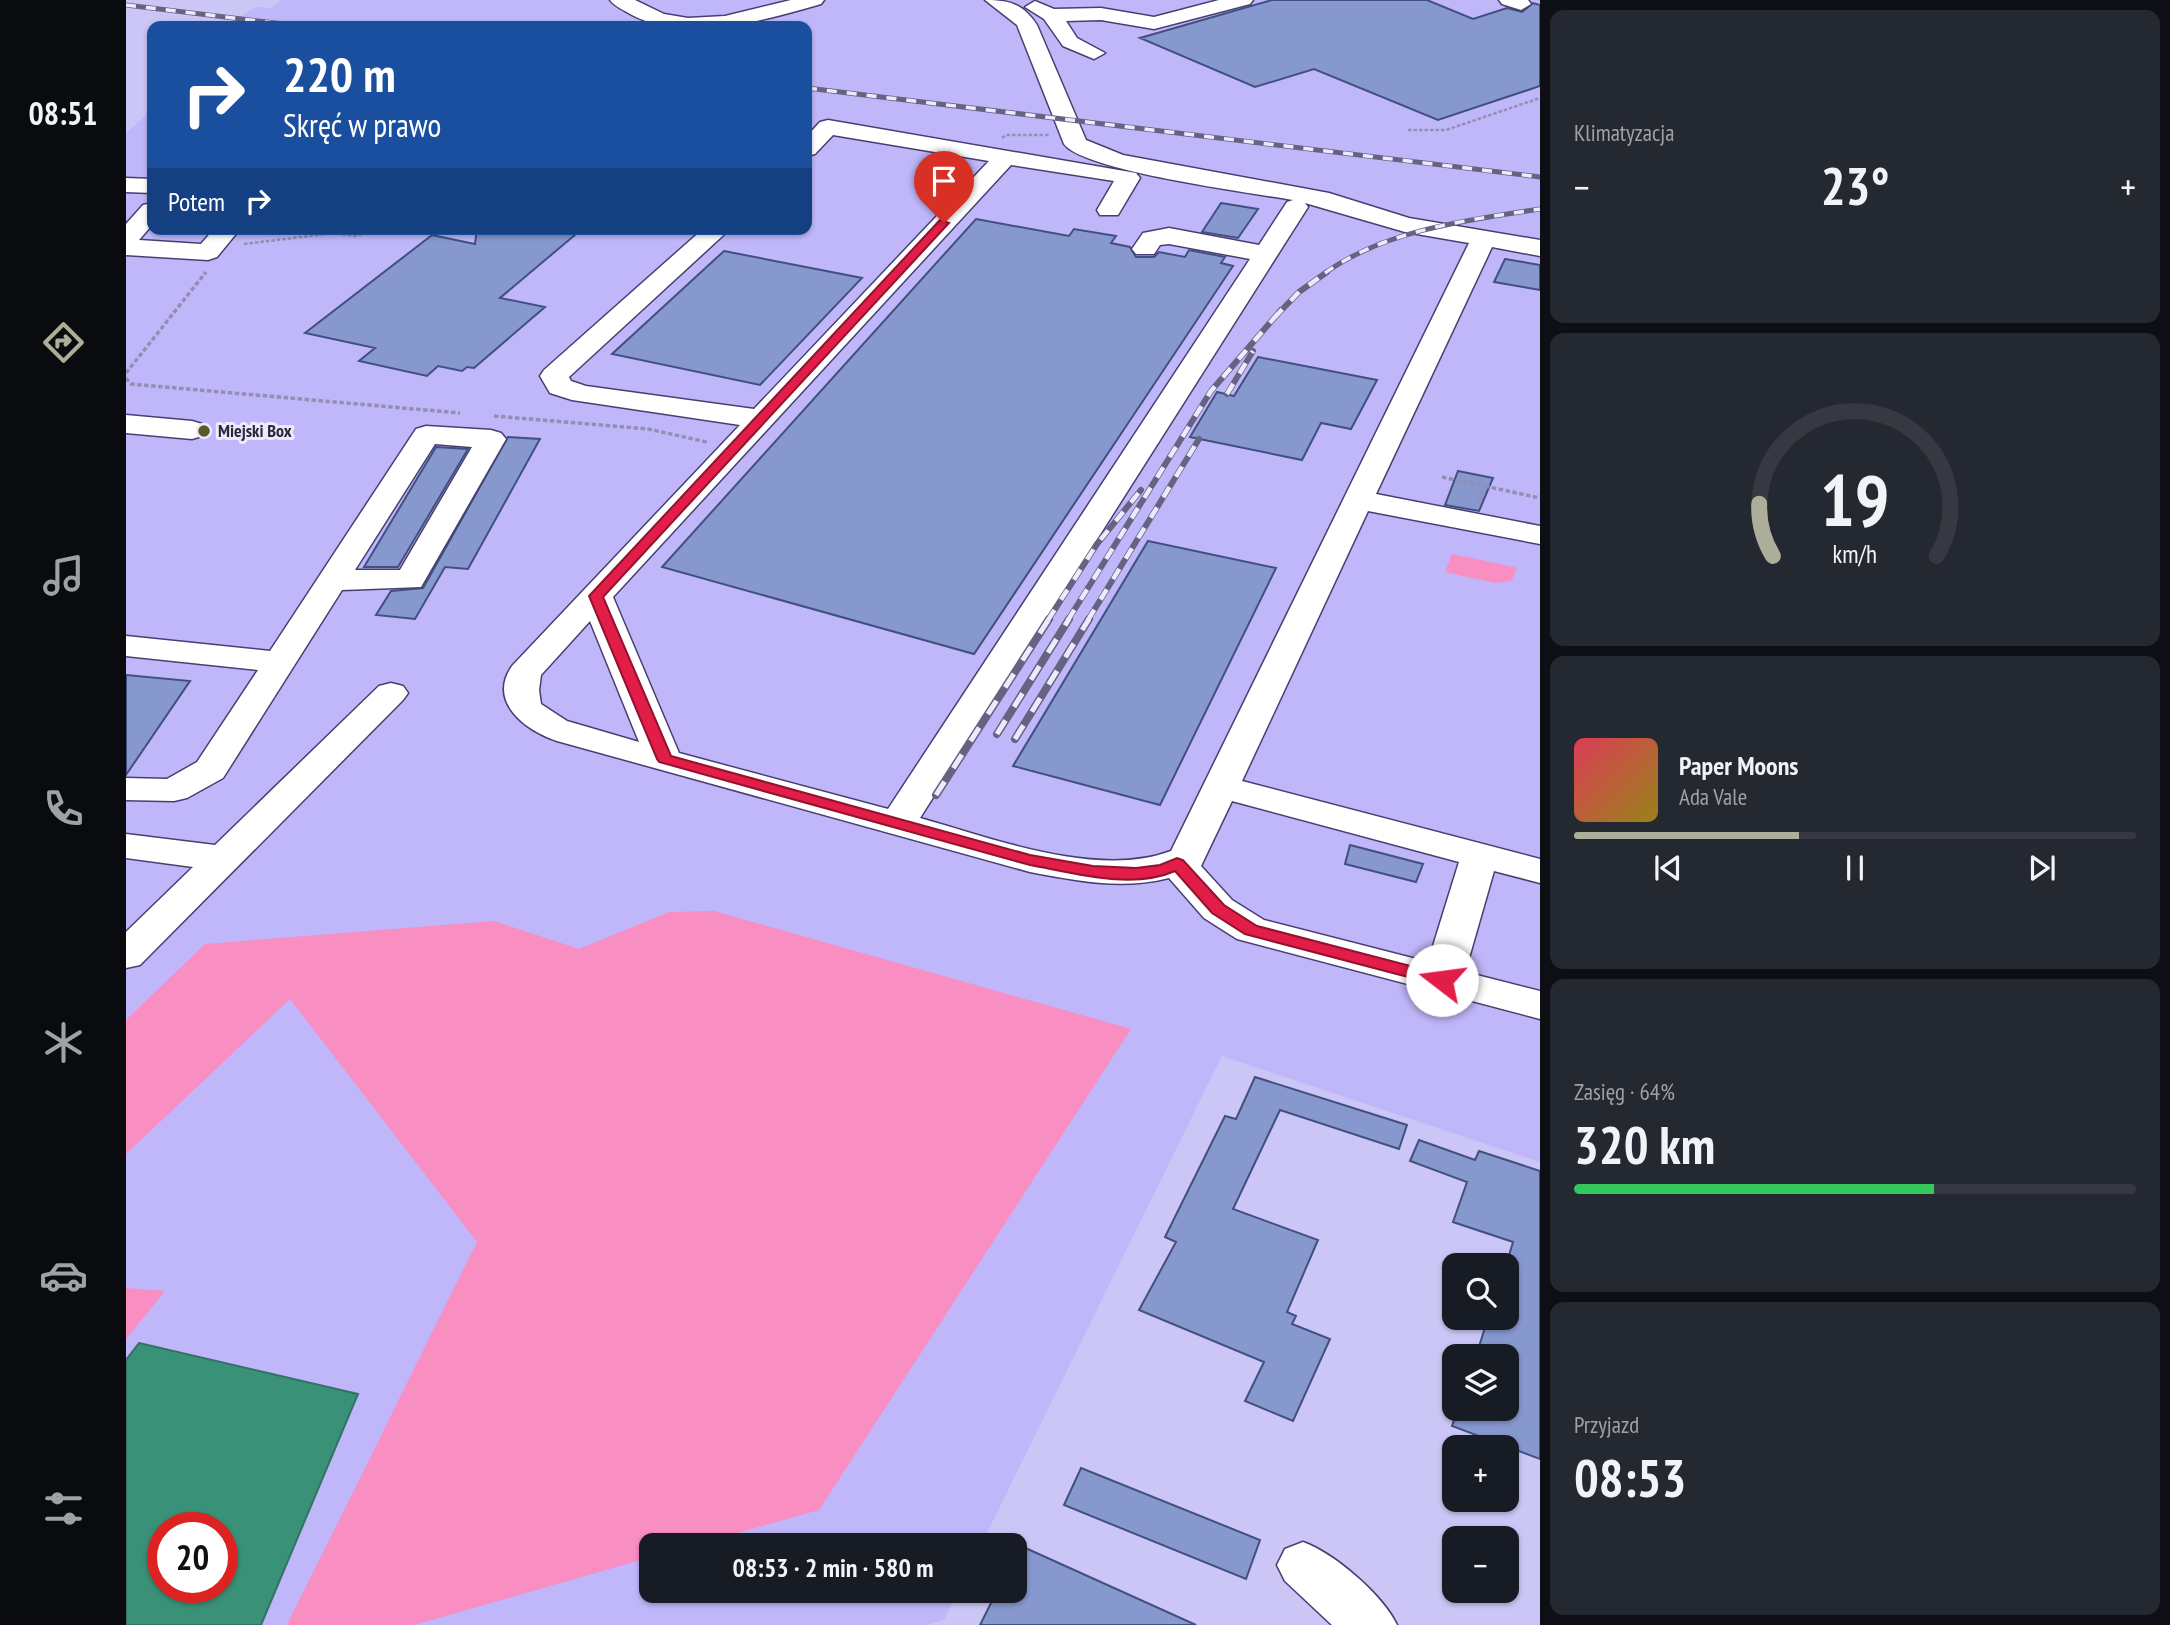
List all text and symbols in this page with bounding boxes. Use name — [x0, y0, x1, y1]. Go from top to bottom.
text: 220 m — [283, 42, 396, 106]
icon: right — [168, 49, 259, 140]
text: 08:51 — [28, 92, 98, 134]
text: Skręć w prawo — [283, 104, 441, 146]
text: Klimatyzacja — [1574, 118, 1674, 147]
pin — [914, 151, 974, 223]
text: 23° — [1821, 152, 1889, 219]
icon: arrive — [925, 162, 963, 200]
text: − — [1574, 162, 1590, 211]
text: + — [2120, 162, 2136, 211]
icon: right — [239, 182, 277, 220]
text: Potem — [168, 185, 225, 218]
icon: directions — [39, 318, 88, 367]
place label: Miejski Box — [218, 419, 292, 442]
marker: Miejski Box — [196, 423, 212, 439]
text: 19 — [1820, 452, 1890, 546]
text: km/h — [1833, 537, 1877, 569]
icon: music — [39, 551, 88, 600]
text: Paper Moons — [1679, 749, 1798, 782]
text: Ada Vale — [1679, 782, 1747, 811]
icon: phone — [39, 784, 88, 833]
icon: previous — [1649, 849, 1687, 887]
icon: pause — [1836, 849, 1874, 887]
icon: next — [2023, 849, 2061, 887]
position arrow — [1405, 943, 1479, 1017]
icon: climate — [39, 1018, 88, 1067]
text: Zasięg · 64% — [1574, 1077, 1675, 1106]
text: 320 km — [1574, 1111, 1715, 1178]
icon: car — [39, 1251, 88, 1300]
map controls — [1442, 1253, 1519, 1603]
button: search — [1442, 1253, 1519, 1330]
button: layers — [1442, 1344, 1519, 1421]
text: Przyjazd — [1574, 1410, 1639, 1439]
button: + — [1442, 1435, 1519, 1512]
text: 08:53 — [1574, 1444, 1686, 1511]
icon: filters — [39, 1484, 88, 1533]
speed limit sign: 20 — [147, 1512, 238, 1603]
button: − — [1442, 1526, 1519, 1603]
text: 08:53 · 2 min · 580 m — [733, 1551, 933, 1584]

